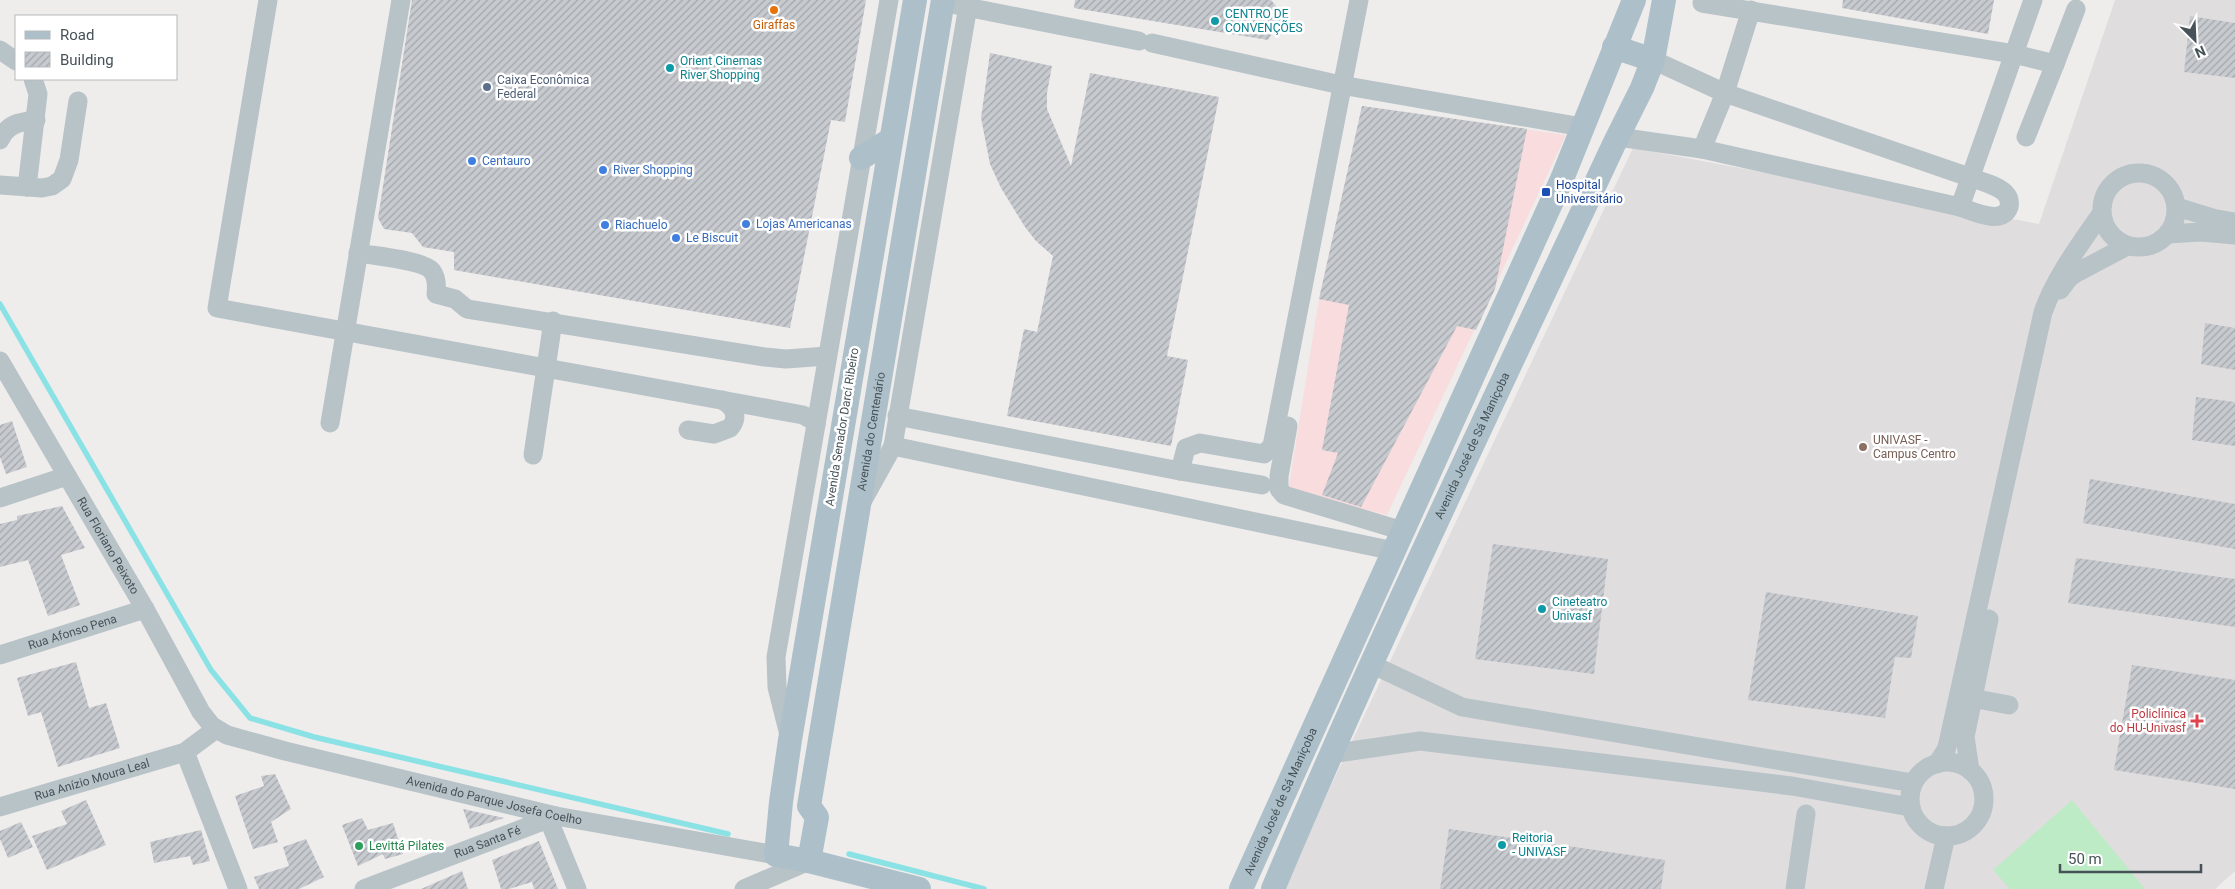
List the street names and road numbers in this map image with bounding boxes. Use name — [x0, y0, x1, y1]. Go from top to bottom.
street label: Avenida Senador Darcí Ribeiro — [823, 347, 861, 507]
street label: Avenida José de Sá Maniçoba — [1432, 370, 1513, 521]
street label: Avenida do Centenário — [854, 371, 888, 492]
street label: Rua Floriano Peixoto — [74, 495, 142, 597]
street label: Rua Afonso Pena — [26, 611, 118, 653]
street label: Avenida José de Sá Maniçoba — [1241, 726, 1320, 877]
street label: Rua Anízio Moura Leal — [33, 756, 151, 803]
street label: Avenida do Parque Josefa Coelho — [405, 773, 583, 828]
street label: Rua Santa Fé — [452, 823, 523, 861]

